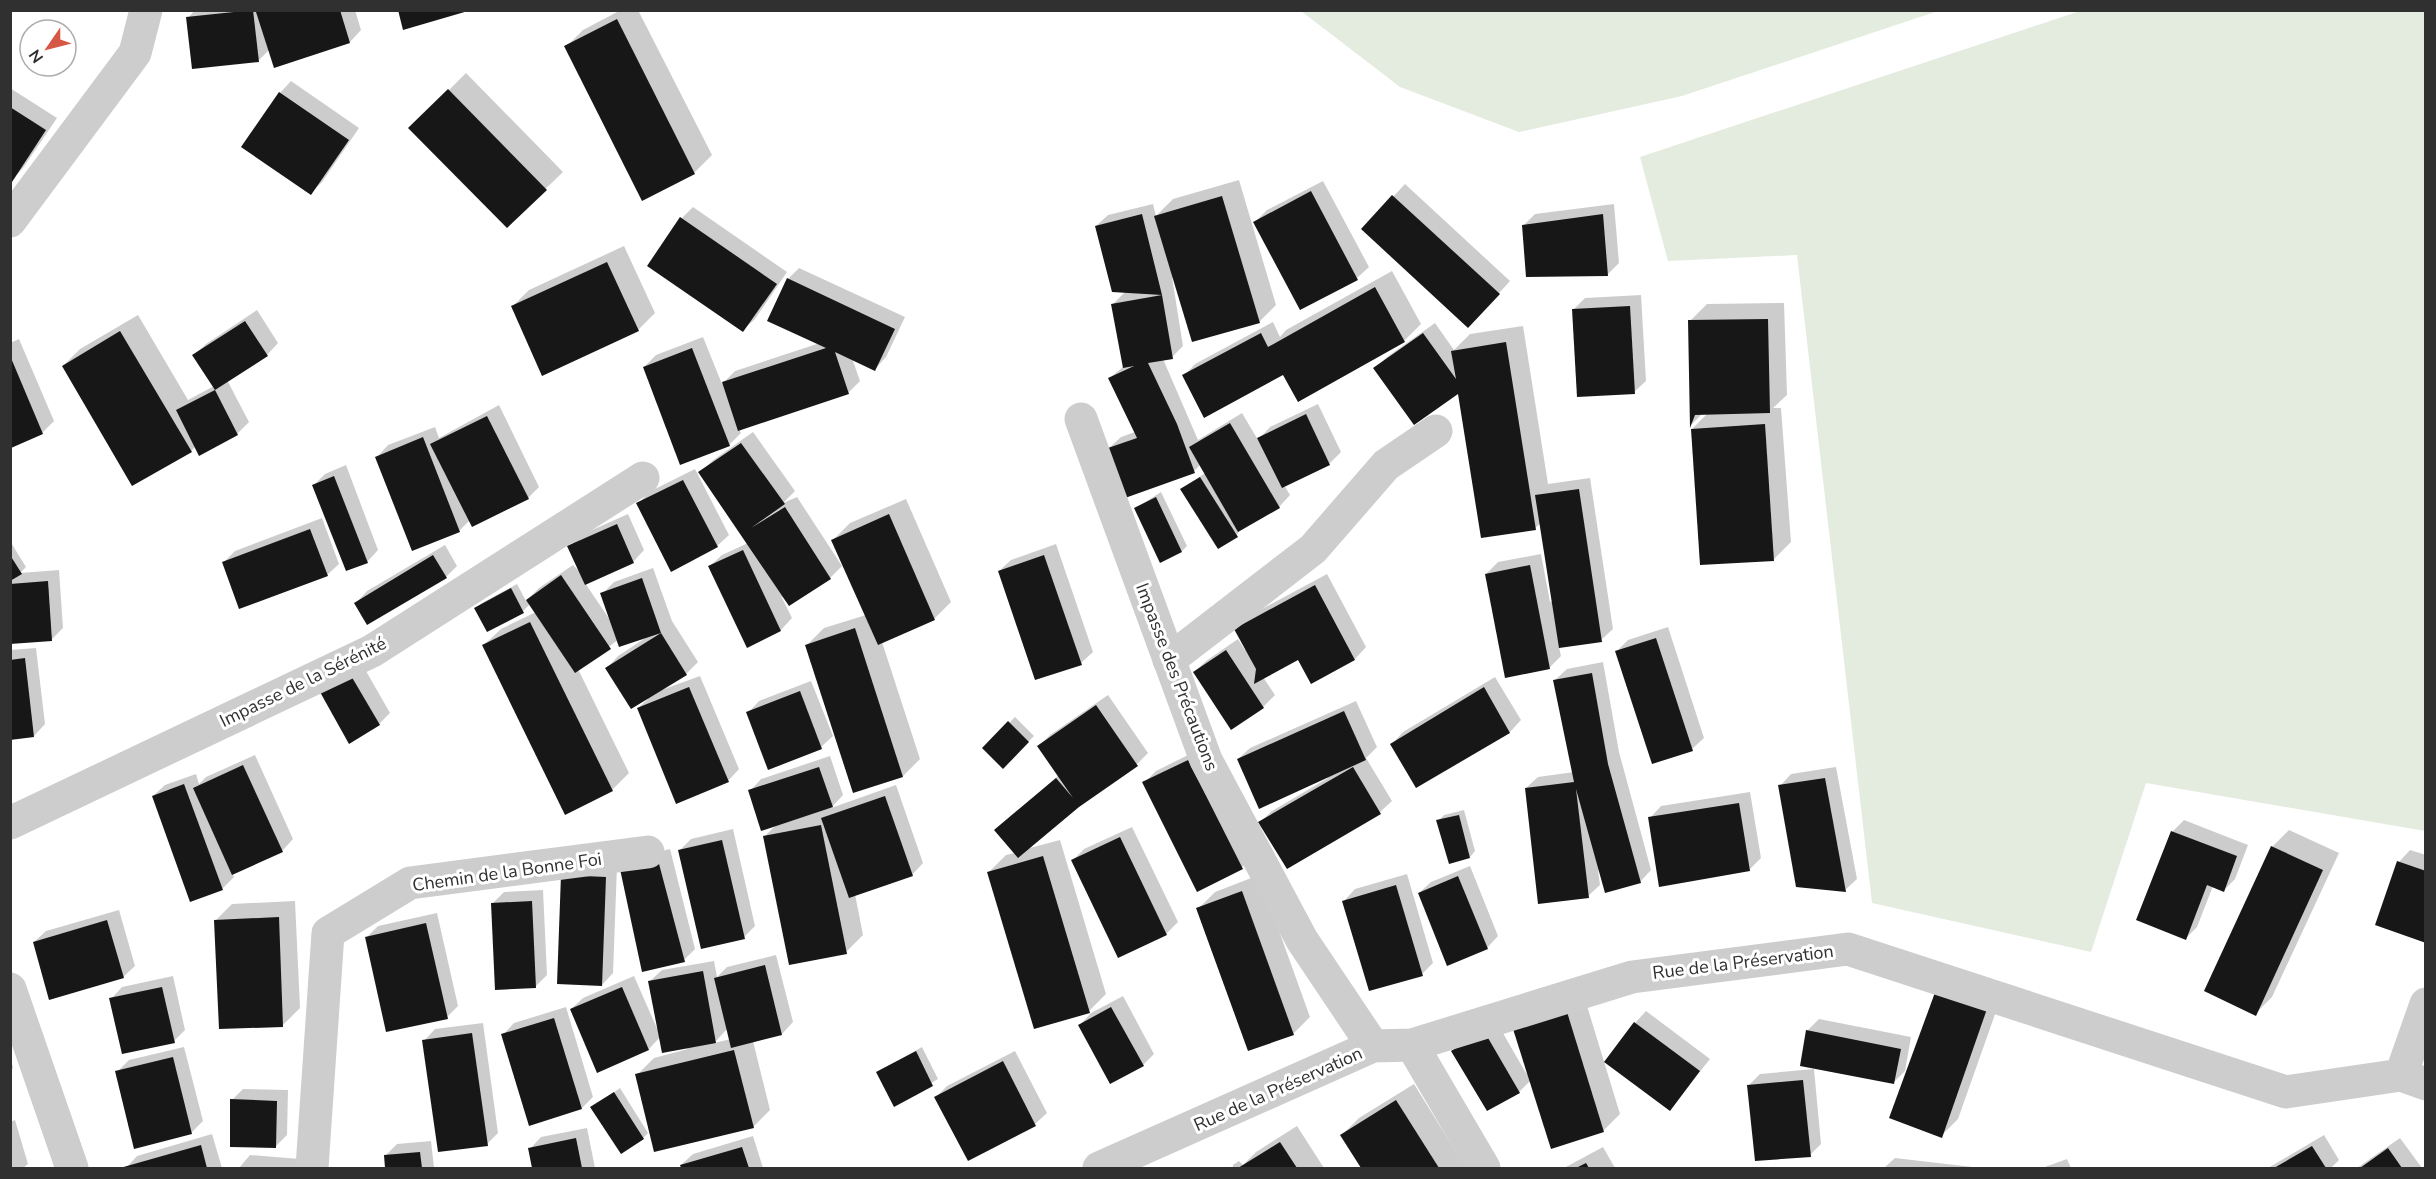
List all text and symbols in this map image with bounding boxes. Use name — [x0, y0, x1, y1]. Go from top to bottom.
north arrow — [18, 18, 78, 78]
text: N — [24, 45, 49, 67]
street label: Impasse des Précautions — [1130, 580, 1224, 774]
street label: Impasse de la Sérénité — [216, 631, 390, 733]
street label: Chemin de la Bonne Foi — [411, 847, 603, 897]
street label: Rue de la Préservation — [1651, 939, 1835, 985]
street label: Rue de la Préservation — [1190, 1041, 1366, 1137]

